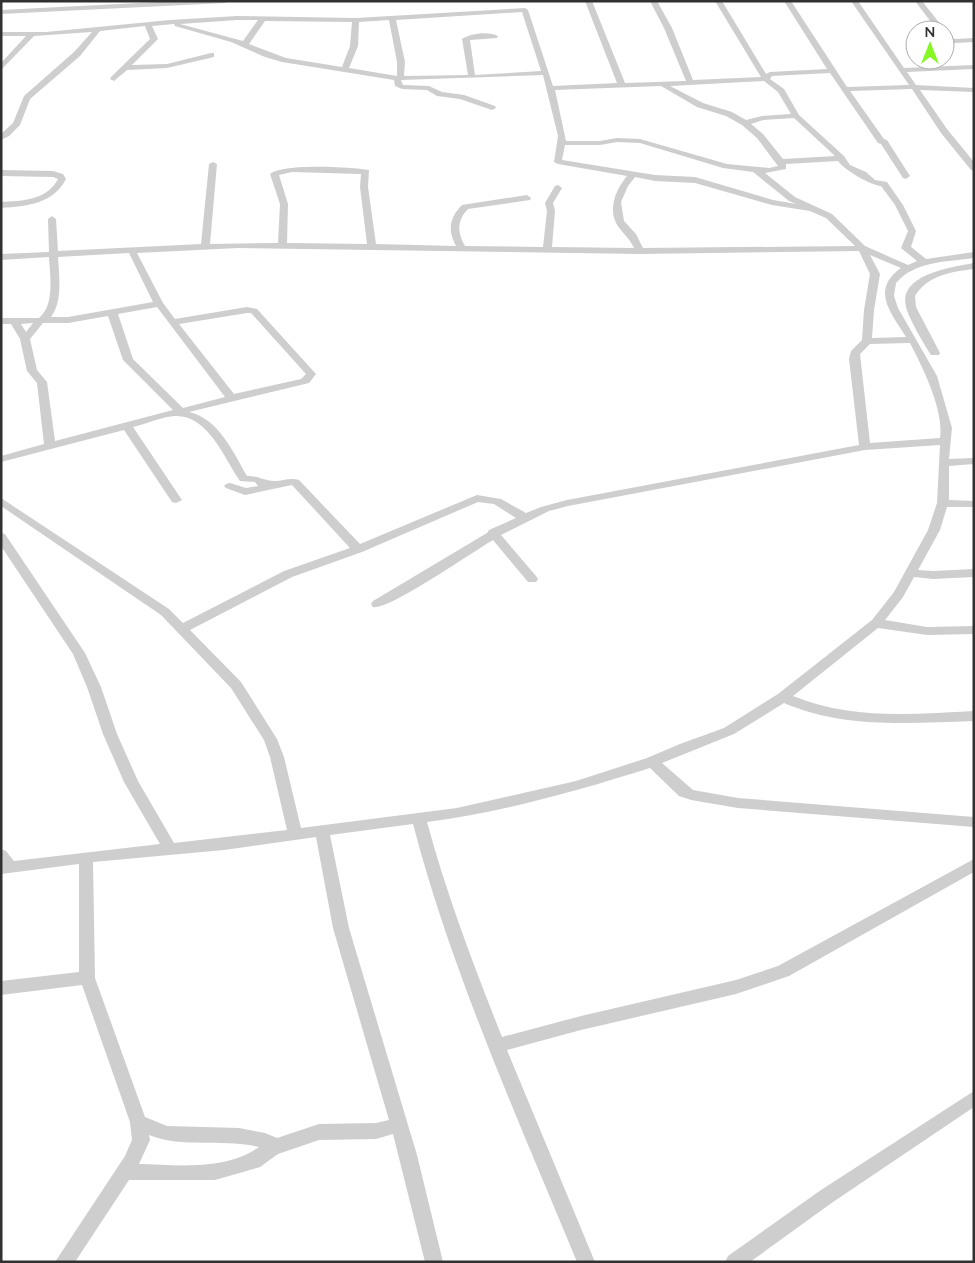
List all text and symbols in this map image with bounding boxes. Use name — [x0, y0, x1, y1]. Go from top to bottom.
north arrow — [905, 20, 955, 70]
text: N — [925, 23, 935, 40]

